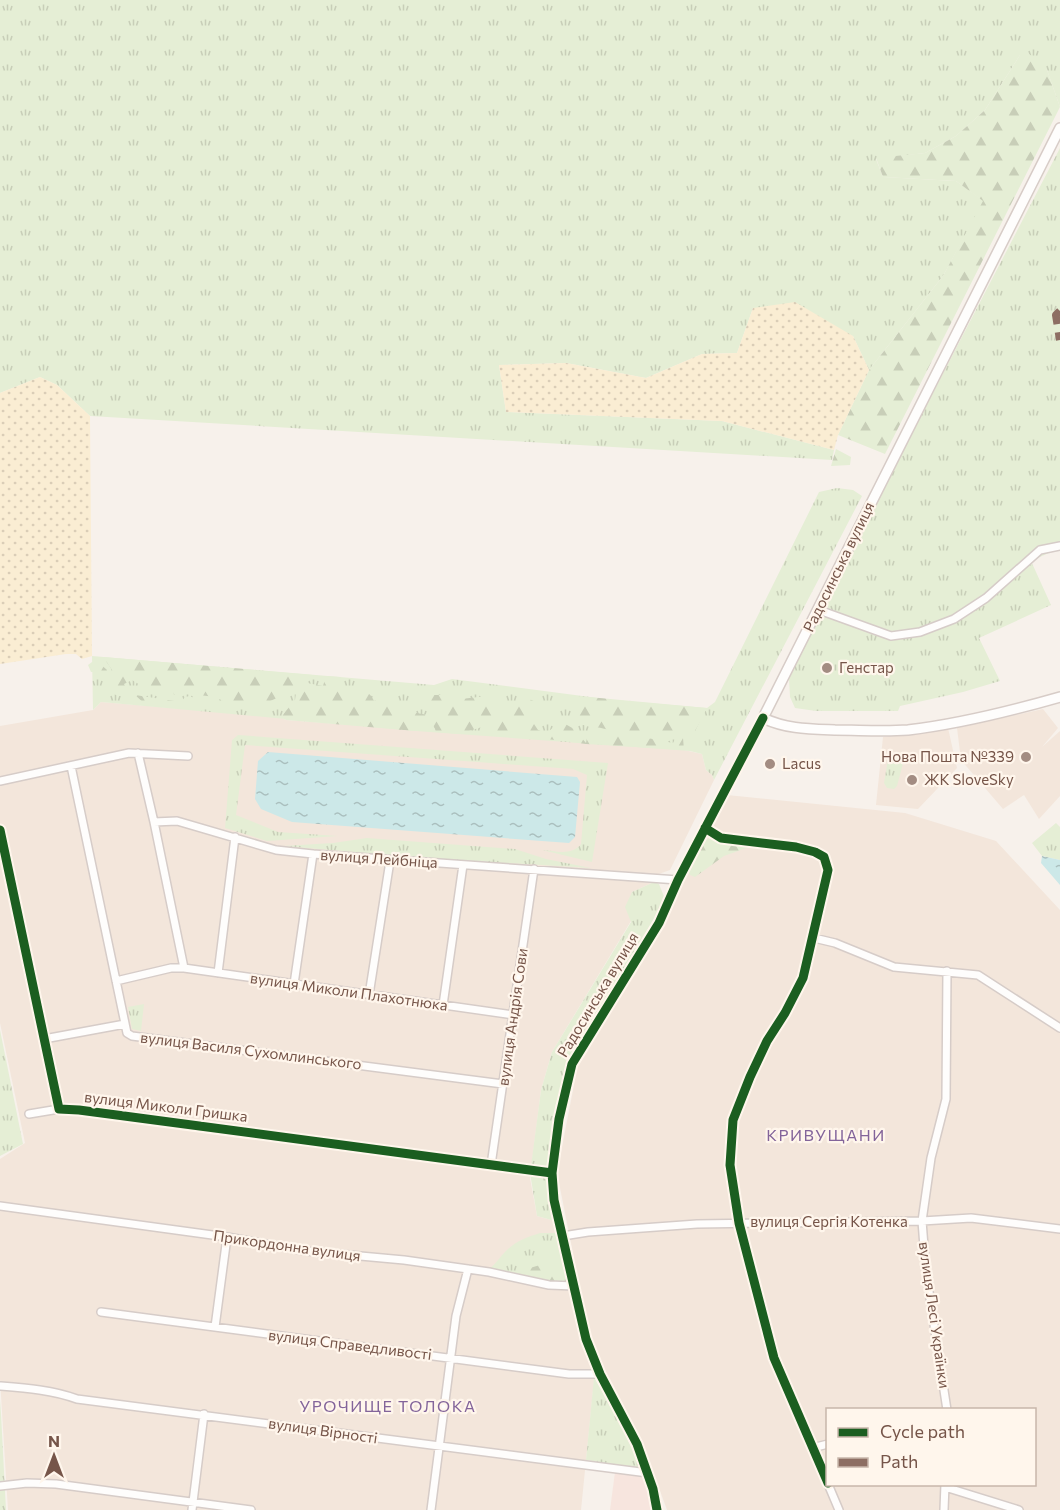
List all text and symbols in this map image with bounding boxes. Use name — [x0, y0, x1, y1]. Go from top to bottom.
street label: Радосинська вулиця — [799, 499, 877, 634]
place label: Генстар — [839, 658, 894, 676]
marker: Генстар — [820, 661, 834, 675]
place label: Нова Пошта №339 — [881, 747, 1014, 765]
marker: Нова Пошта №339 — [1019, 750, 1033, 764]
place label: Lacus — [782, 754, 821, 772]
marker: Lacus — [763, 757, 777, 771]
place label: ЖК SloveSky — [924, 770, 1014, 788]
marker: ЖК SloveSky — [905, 773, 919, 787]
street label: вулиця Лейбніца — [320, 845, 438, 871]
street label: Радосинська вулиця — [553, 929, 642, 1060]
street label: вулиця Андрія Сови — [493, 947, 531, 1087]
street label: вулиця Миколи Плахотнюка — [249, 968, 449, 1014]
street label: вулиця Василя Сухомлинського — [139, 1027, 363, 1073]
street label: вулиця Миколи Гришка — [83, 1087, 249, 1125]
district label: КРИВУЩАНИ — [766, 1125, 886, 1144]
street label: вулиця Сергія Котенка — [750, 1212, 908, 1230]
street label: Прикордонна вулиця — [212, 1226, 362, 1264]
street label: вулиця Лесі Українки — [916, 1240, 954, 1389]
street label: вулиця Справедливості — [267, 1325, 433, 1363]
district label: УРОЧИЩЕ ТОЛОКА — [300, 1396, 476, 1415]
legend — [826, 1408, 1036, 1486]
street label: вулиця Вірності — [267, 1413, 379, 1447]
text: Cycle path — [880, 1420, 965, 1442]
north arrow — [24, 1426, 84, 1486]
text: N — [48, 1431, 60, 1450]
text: Path — [880, 1450, 918, 1472]

